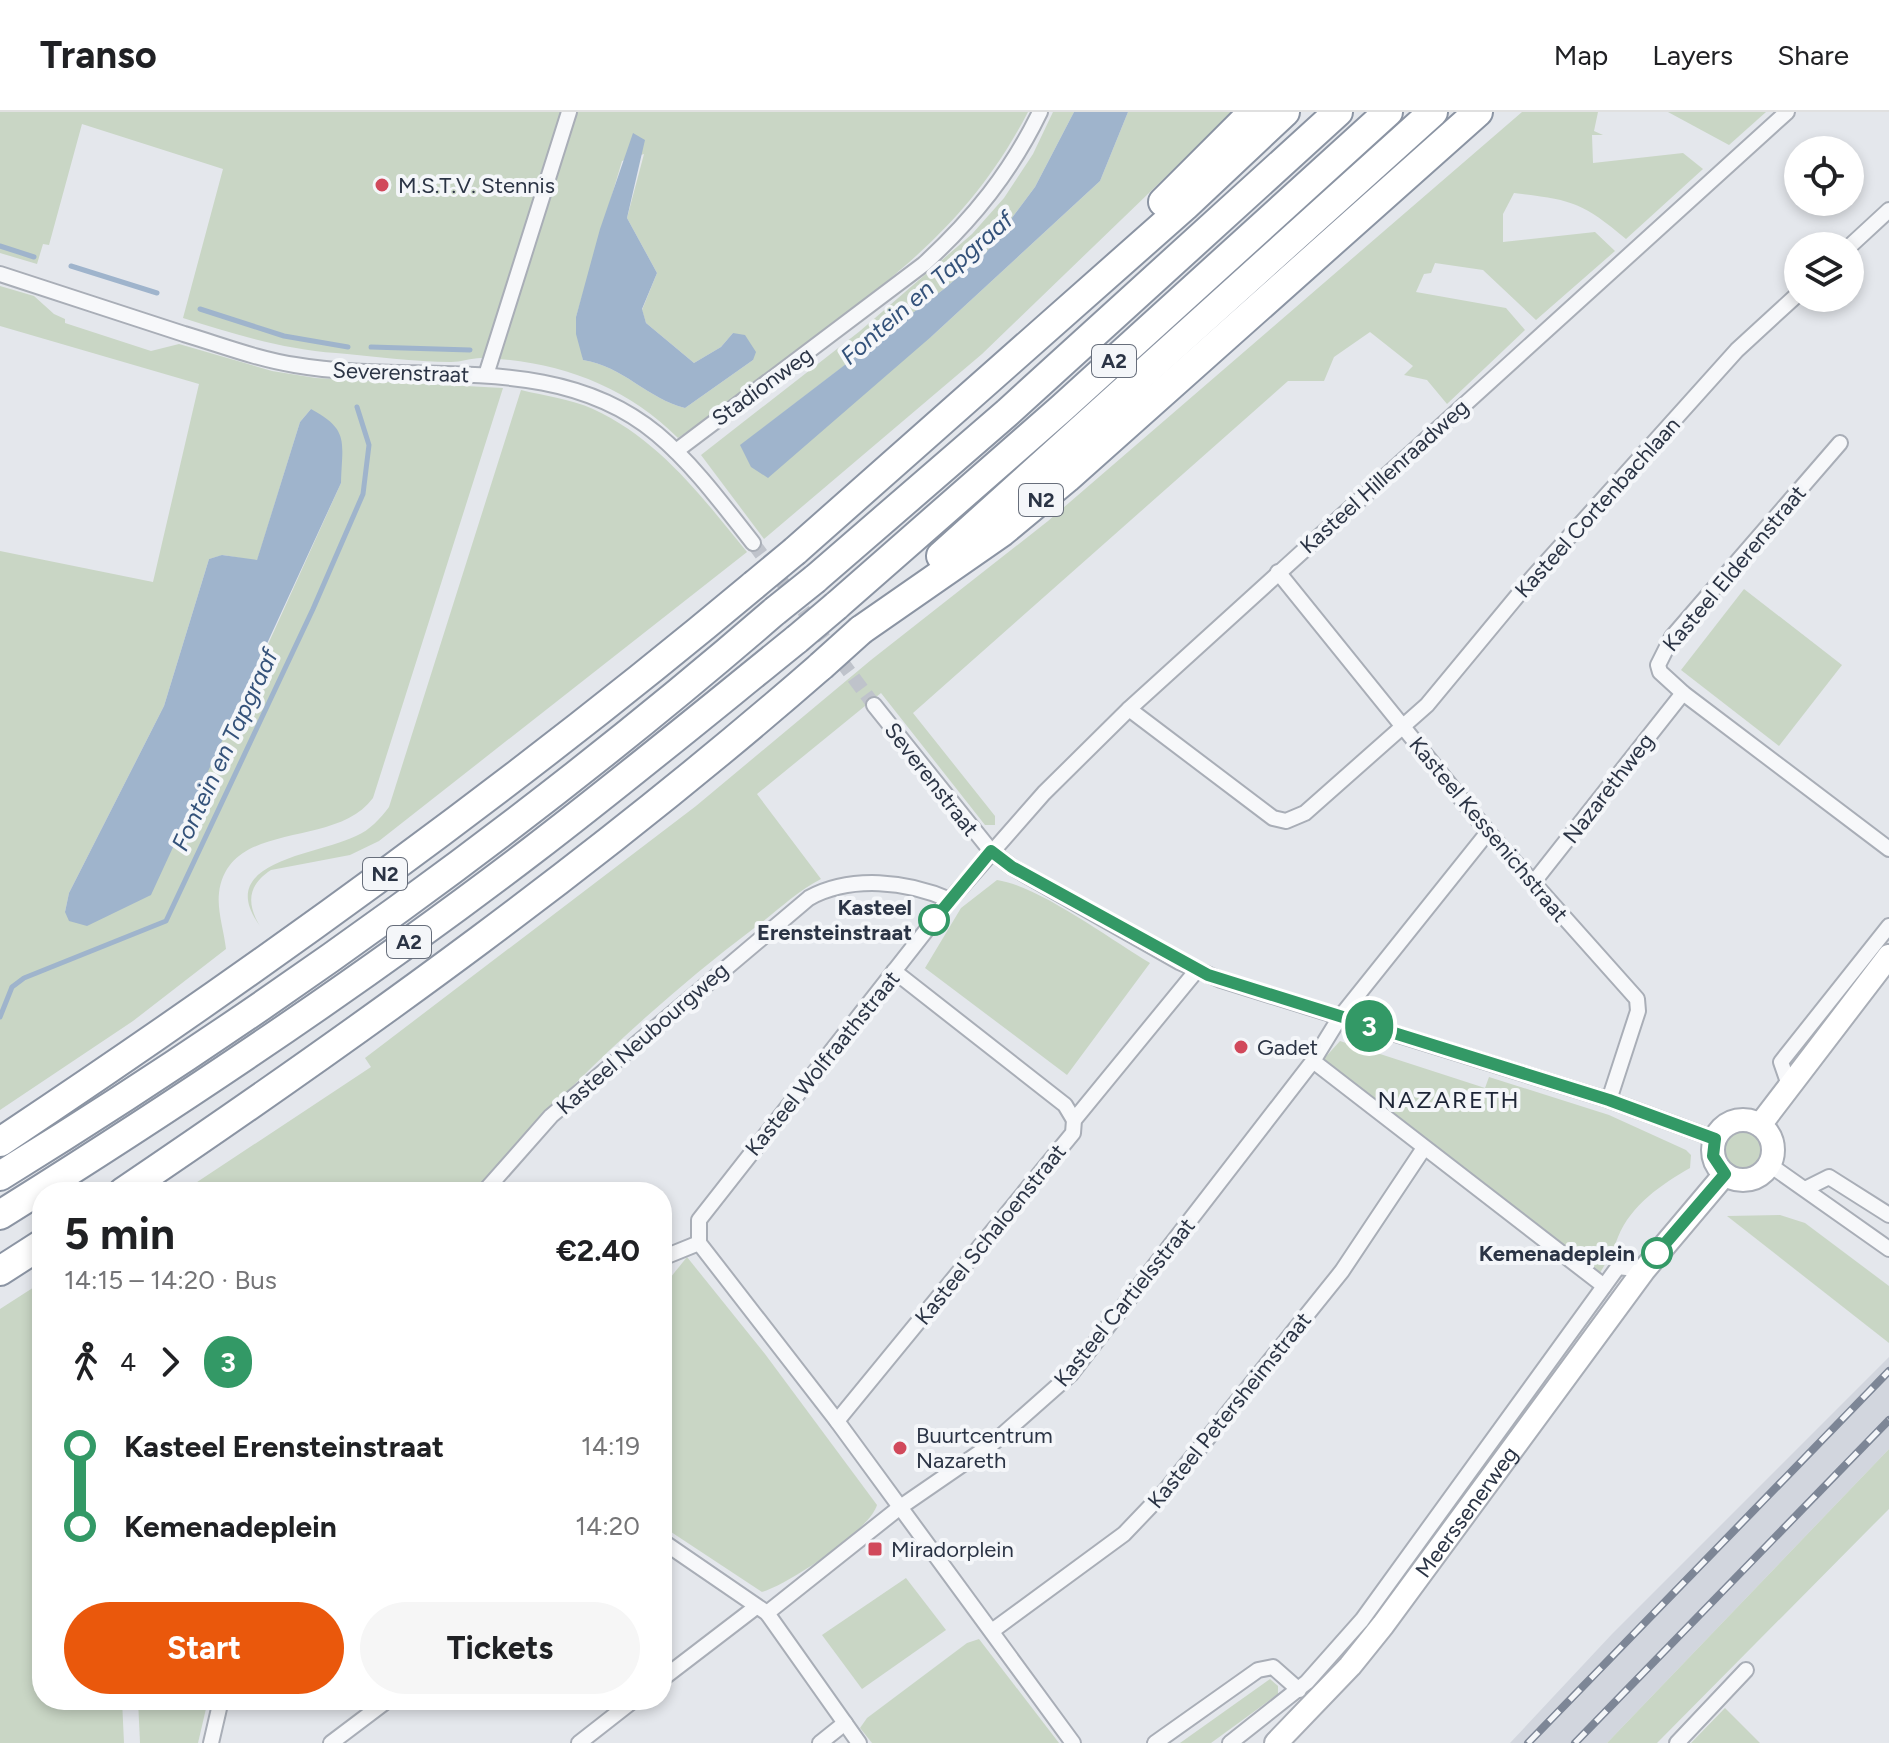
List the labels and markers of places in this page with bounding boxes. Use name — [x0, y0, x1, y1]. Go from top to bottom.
place label: M.S.T.V. Stennis — [398, 172, 555, 199]
marker: M.S.T.V. Stennis — [373, 176, 391, 194]
place label: Kasteel Erensteinstraat — [757, 894, 912, 946]
marker: Kasteel Erensteinstraat — [919, 905, 949, 935]
place label: Gadet — [1257, 1034, 1318, 1061]
marker: Gadet — [1232, 1038, 1250, 1056]
marker: Kemenadeplein — [1642, 1238, 1672, 1268]
place label: Kemenadeplein — [1479, 1240, 1635, 1267]
place label: Buurtcentrum Nazareth — [916, 1422, 1053, 1474]
marker: Buurtcentrum Nazareth — [891, 1439, 909, 1457]
place label: Miradorplein — [891, 1536, 1014, 1563]
marker: Miradorplein — [866, 1540, 884, 1558]

